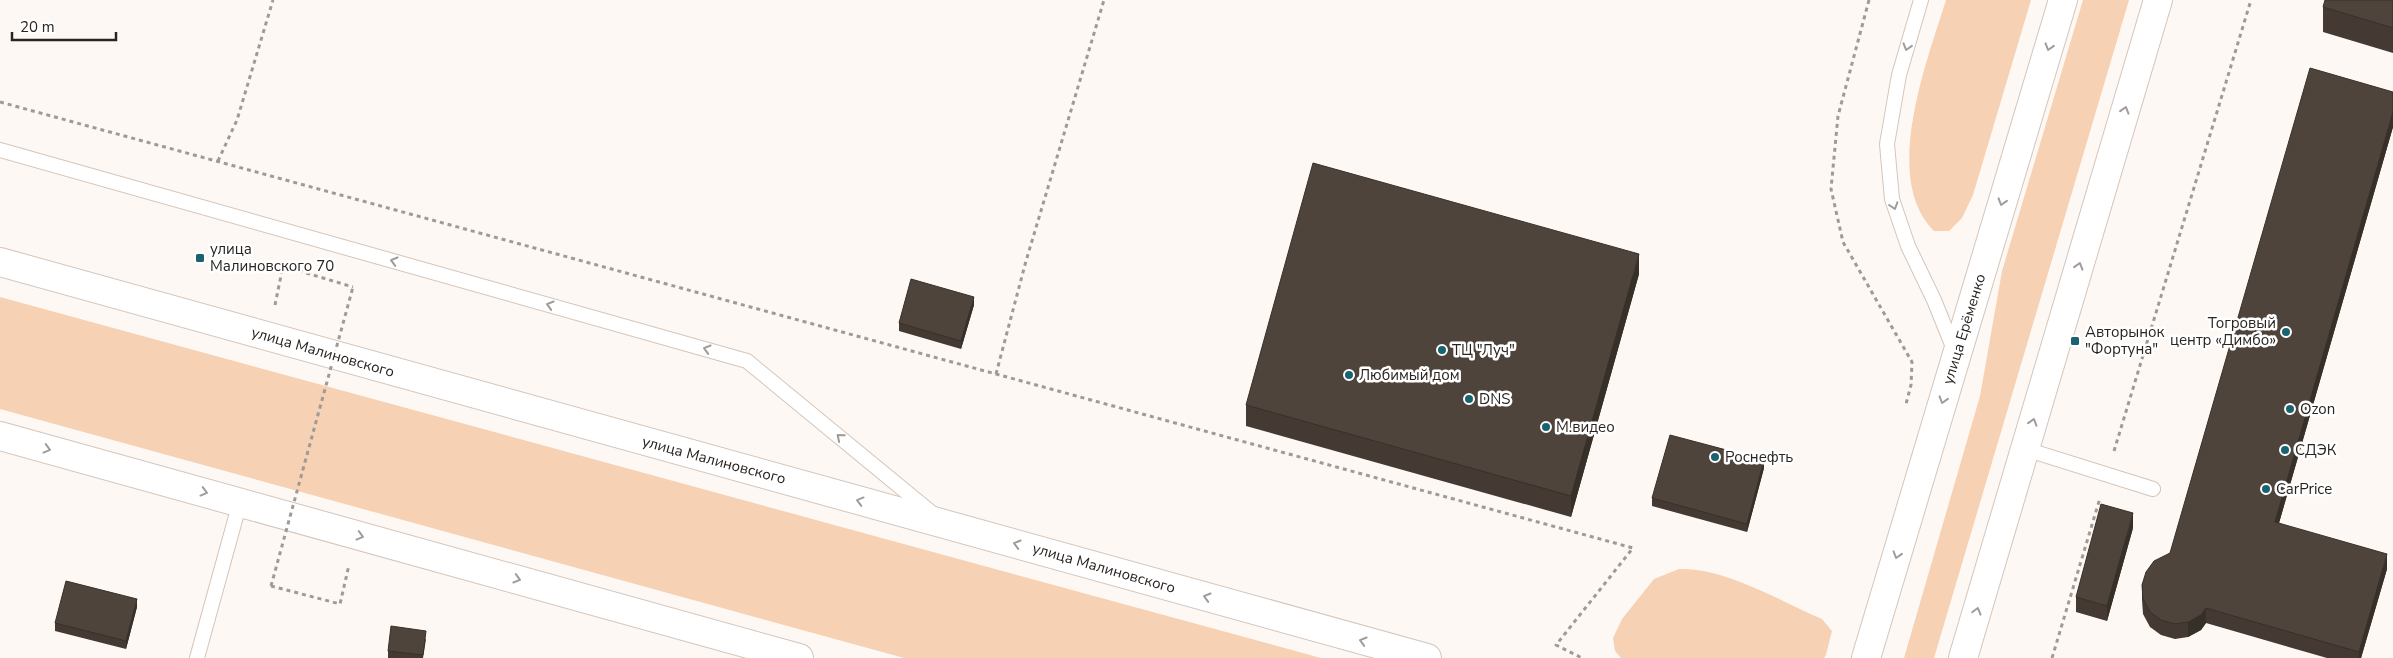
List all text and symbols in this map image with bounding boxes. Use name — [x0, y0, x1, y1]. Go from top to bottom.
scale bar — [12, 10, 116, 42]
text: 20 m — [20, 17, 55, 37]
one-way arrow — [1903, 42, 1913, 50]
one-way arrow — [2044, 42, 2054, 50]
one-way arrow — [2120, 107, 2130, 115]
one-way arrow — [1998, 198, 2008, 206]
one-way arrow — [1888, 202, 1898, 210]
place label: улица Малиновского 70 — [210, 239, 334, 276]
marker: улица Малиновского 70 — [194, 252, 206, 264]
one-way arrow — [389, 256, 398, 267]
one-way arrow — [2074, 263, 2084, 271]
street label: улица Ерёменко — [1938, 271, 1990, 387]
one-way arrow — [546, 300, 555, 311]
place label: Тогровый центр «Димбо» — [2170, 313, 2276, 350]
street label: улица Малиновского — [249, 322, 397, 382]
place label: Авторынок "Фортуна" — [2085, 322, 2165, 359]
marker: Тогровый центр «Димбо» — [2280, 326, 2292, 338]
marker: Авторынок "Фортуна" — [2069, 335, 2081, 347]
place label: ТЦ "Луч" — [1452, 340, 1515, 360]
marker: ТЦ "Луч" — [1436, 344, 1448, 356]
one-way arrow — [703, 345, 711, 355]
place label: Любимый дом — [1359, 365, 1460, 385]
marker: Любимый дом — [1343, 369, 1355, 381]
place label: DNS — [1479, 389, 1510, 409]
marker: DNS — [1463, 393, 1475, 405]
one-way arrow — [1939, 395, 1949, 403]
place label: Ozon — [2300, 399, 2335, 419]
marker: Ozon — [2284, 403, 2296, 415]
place label: М.видео — [1556, 417, 1615, 437]
one-way arrow — [2027, 418, 2037, 427]
marker: М.видео — [1540, 421, 1552, 433]
street label: улица Малиновского — [640, 431, 788, 489]
one-way arrow — [837, 435, 846, 443]
place label: СДЭК — [2295, 440, 2337, 460]
one-way arrow — [43, 443, 51, 454]
marker: СДЭК — [2279, 444, 2291, 456]
place label: Роснефть — [1725, 447, 1793, 467]
marker: Роснефть — [1709, 451, 1721, 463]
place label: CarPrice — [2276, 479, 2332, 499]
marker: CarPrice — [2260, 483, 2272, 495]
one-way arrow — [199, 487, 207, 497]
one-way arrow — [856, 496, 864, 506]
one-way arrow — [356, 530, 365, 541]
street label: улица Малиновского — [1030, 538, 1178, 598]
one-way arrow — [1012, 539, 1021, 550]
one-way arrow — [1892, 551, 1902, 559]
one-way arrow — [512, 574, 520, 584]
one-way arrow — [1202, 592, 1211, 603]
one-way arrow — [1971, 608, 1981, 616]
one-way arrow — [1360, 636, 1368, 646]

